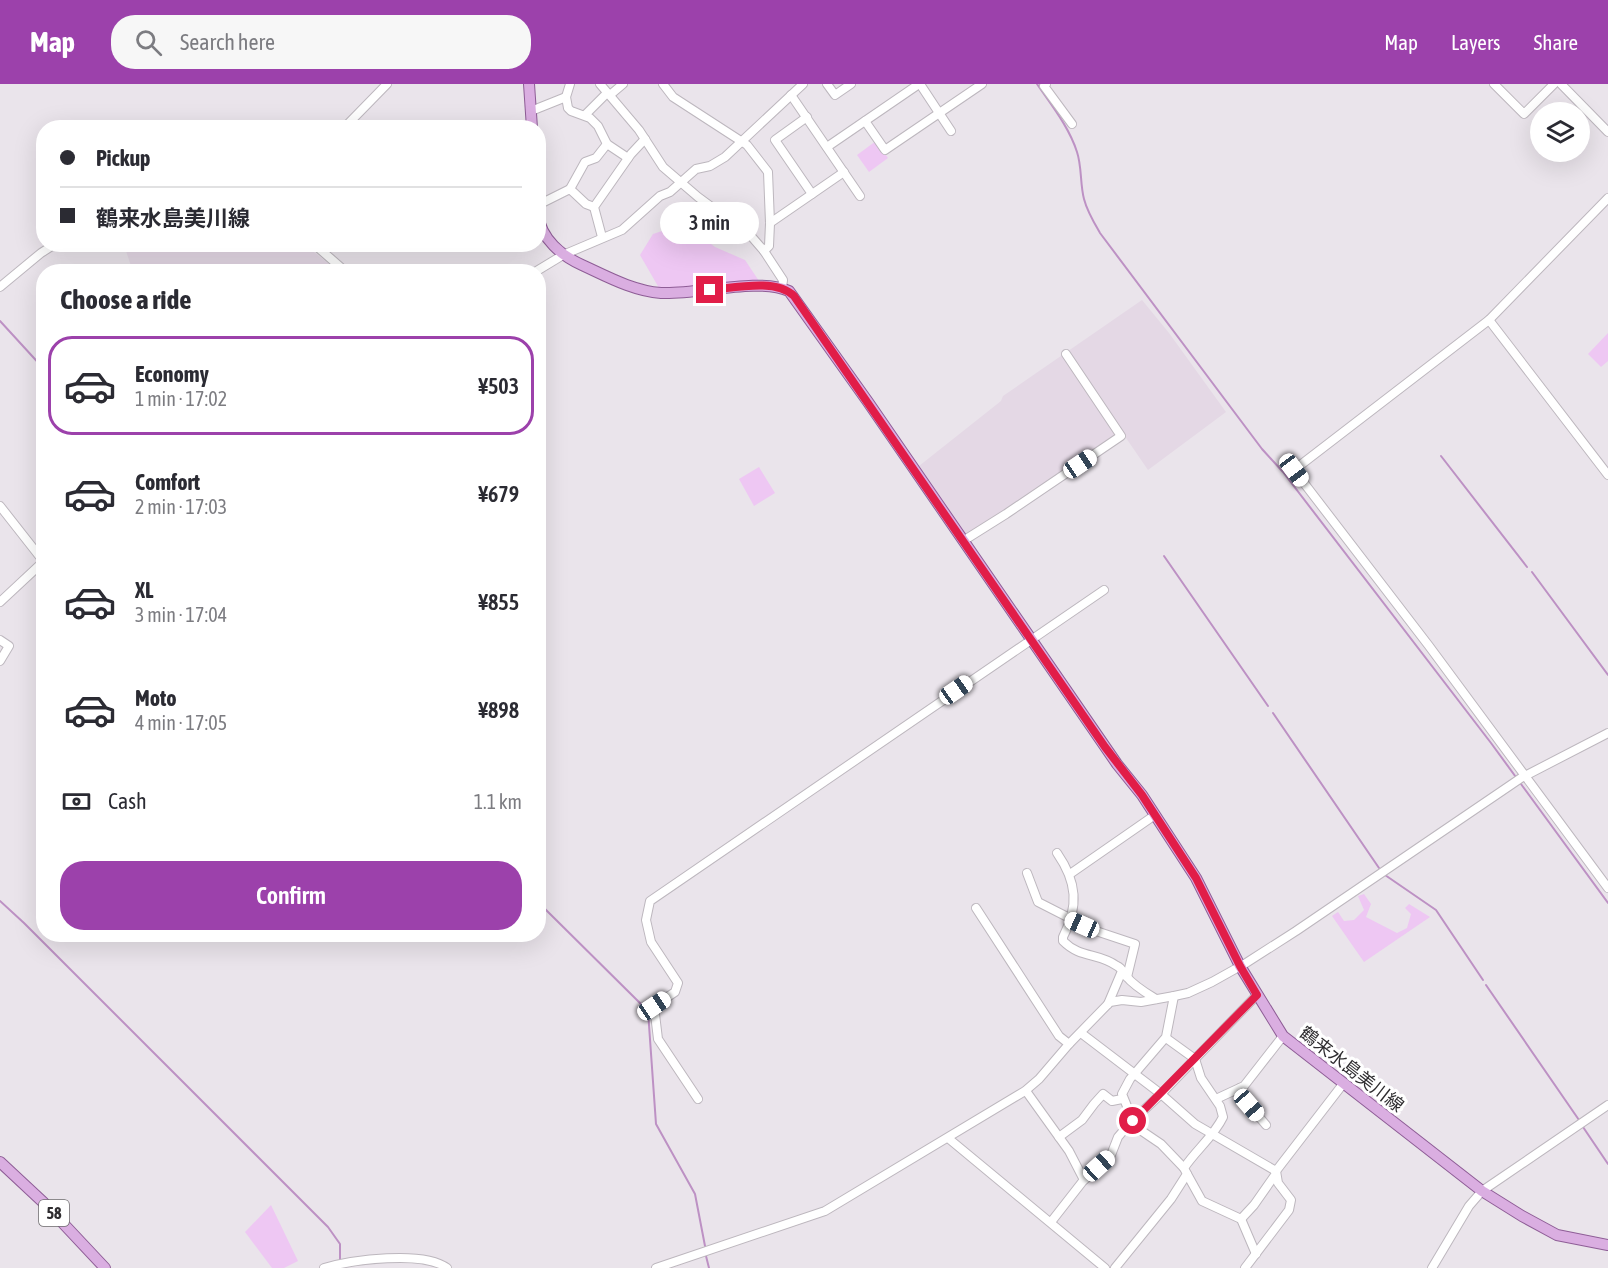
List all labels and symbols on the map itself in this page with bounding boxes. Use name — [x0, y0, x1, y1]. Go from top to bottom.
callout: 3 min — [660, 203, 760, 245]
route end — [696, 276, 723, 303]
car — [1060, 446, 1100, 482]
car — [1276, 450, 1312, 490]
car — [936, 672, 976, 708]
car — [1062, 909, 1102, 941]
car — [634, 988, 674, 1024]
street label: 鶴来水島美川線 — [1296, 1022, 1408, 1116]
car — [1230, 1086, 1268, 1124]
route start — [1119, 1107, 1146, 1134]
car — [1080, 1147, 1118, 1185]
road number: 58 — [39, 1200, 69, 1226]

